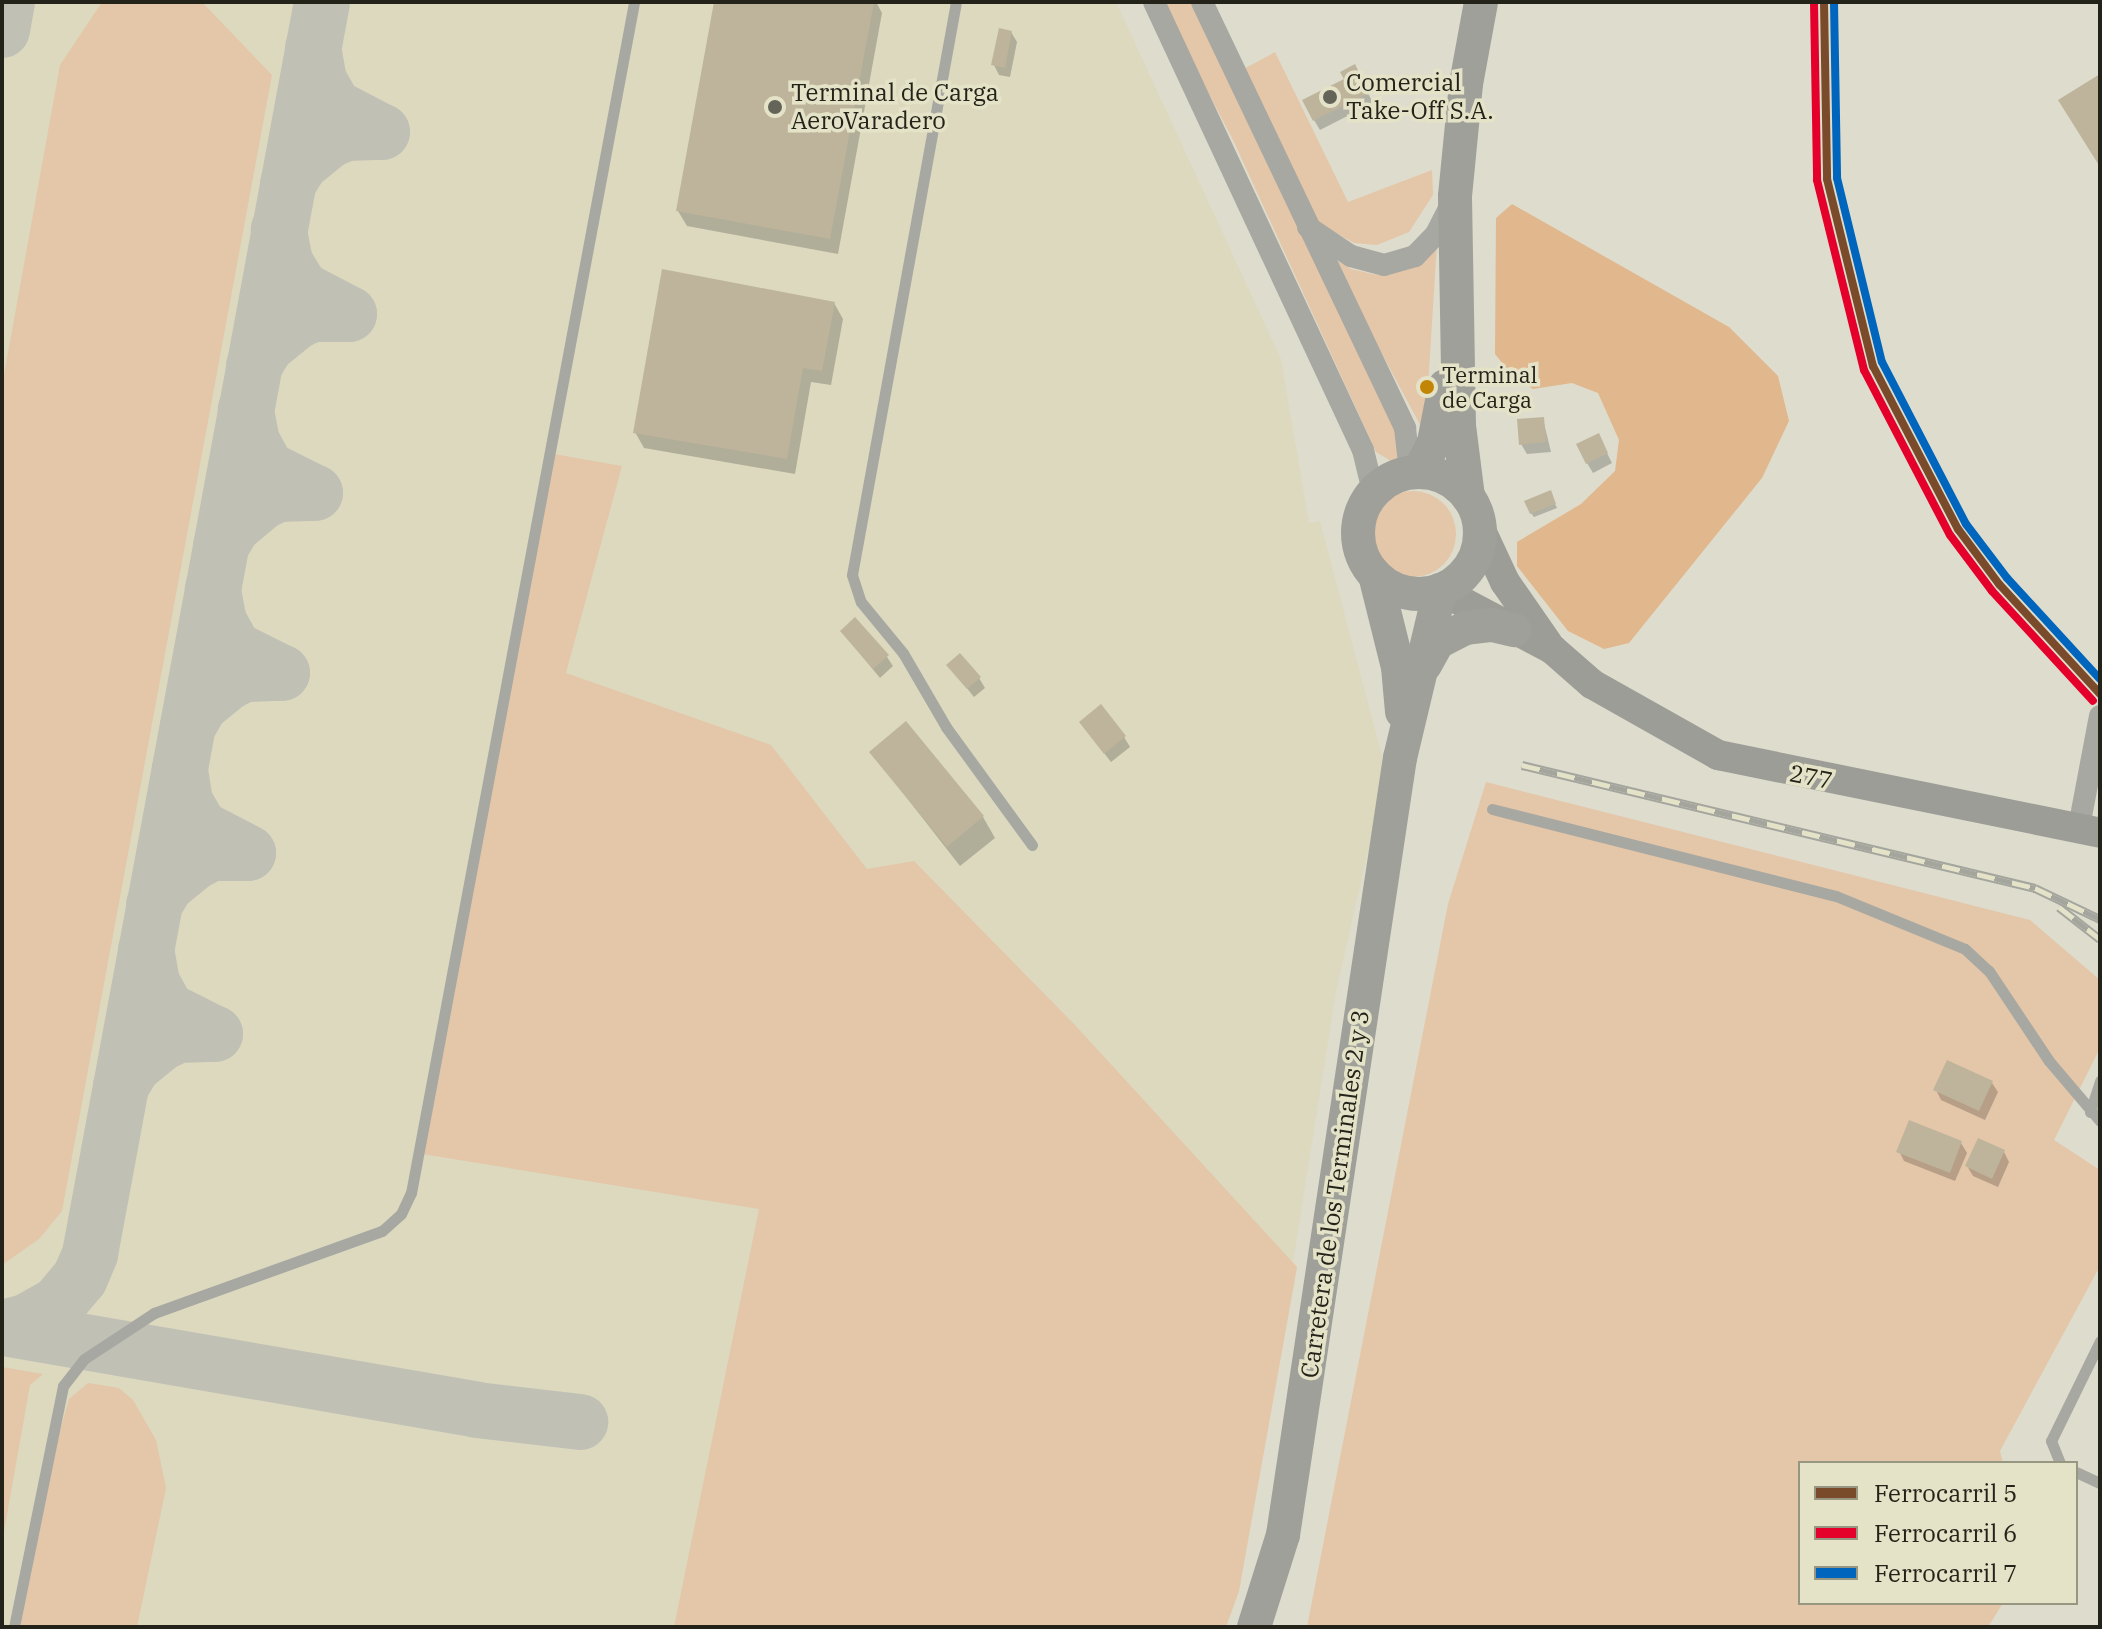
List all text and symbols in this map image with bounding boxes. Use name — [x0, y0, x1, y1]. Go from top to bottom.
place label: Comercial Take-Off S.A. — [1346, 69, 1494, 125]
place label: Terminal de Carga AeroVaradero — [791, 79, 999, 135]
marker: Comercial Take-Off S.A. — [1321, 88, 1339, 106]
marker: Terminal de Carga AeroVaradero — [766, 98, 784, 116]
place label: Terminal de Carga — [1442, 361, 1537, 412]
marker: Terminal de Carga — [1419, 379, 1435, 395]
street label: 277 — [1787, 759, 1835, 795]
street label: Carretera de los Terminales 2 y 3 — [1295, 1008, 1375, 1380]
legend — [1798, 1461, 2078, 1605]
text: Ferrocarril 5 — [1874, 1477, 2017, 1509]
text: Ferrocarril 6 — [1874, 1517, 2017, 1549]
text: Ferrocarril 7 — [1874, 1557, 2017, 1589]

